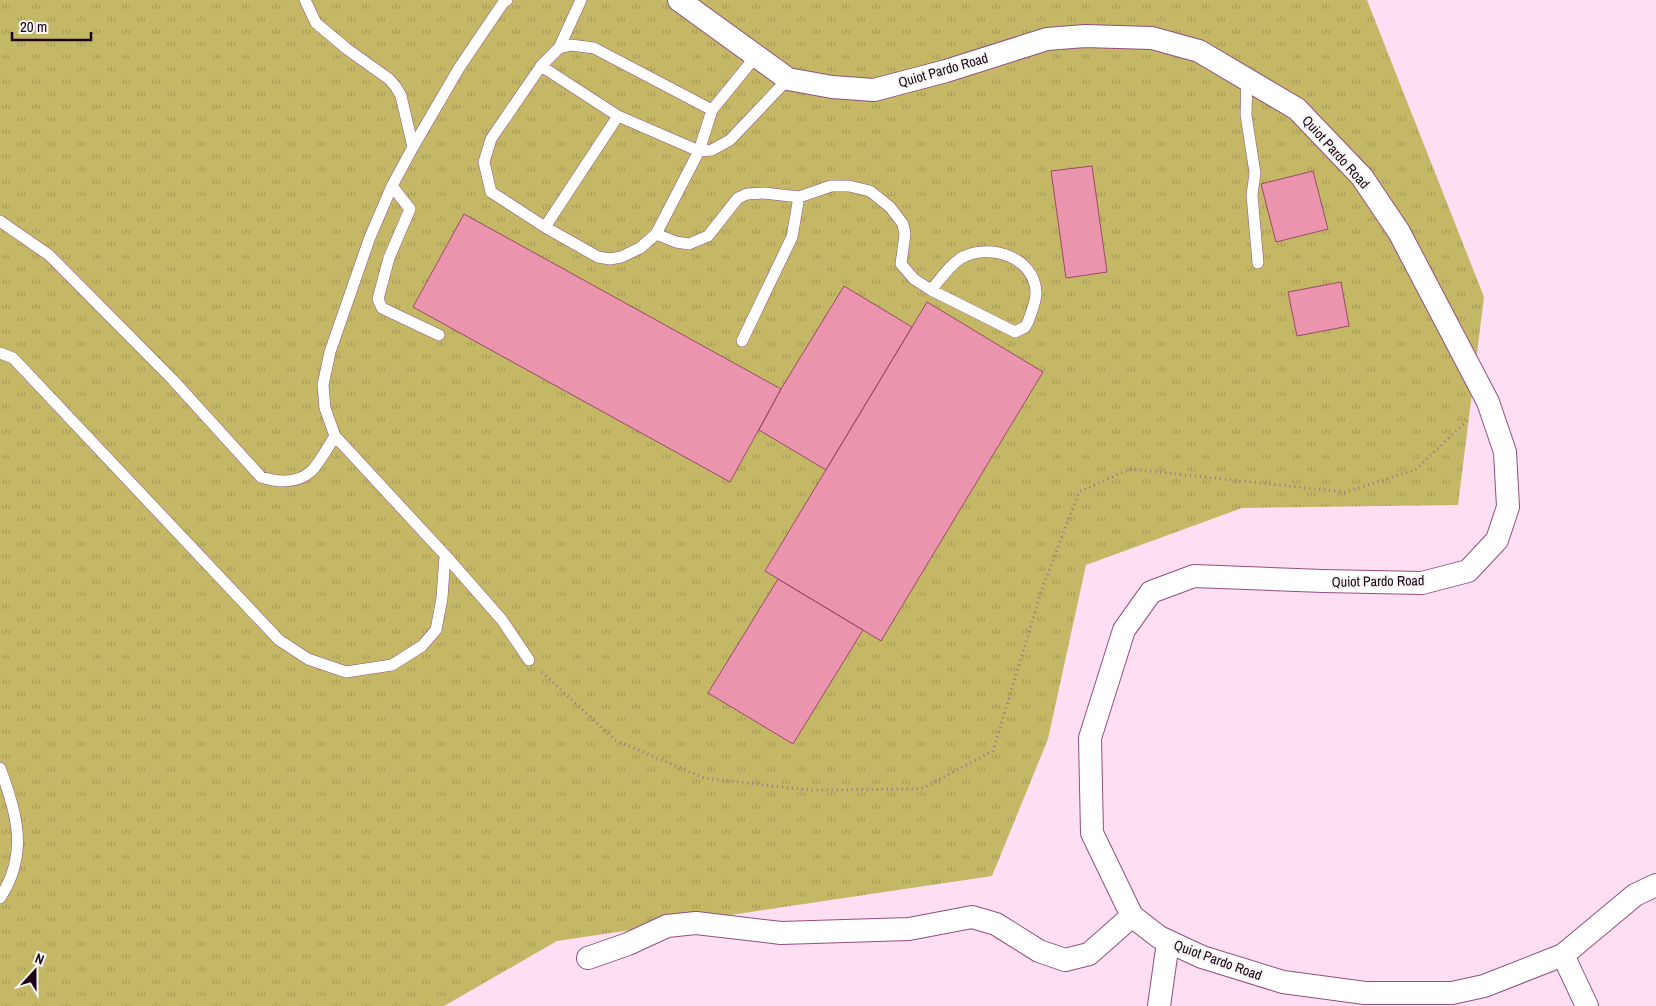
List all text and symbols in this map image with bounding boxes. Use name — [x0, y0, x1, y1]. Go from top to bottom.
scale bar — [12, 10, 91, 42]
text: 20 m — [20, 16, 47, 37]
street label: Quiot Pardo Road — [896, 49, 990, 91]
street label: Quiot Pardo Road — [1298, 112, 1374, 192]
street label: Quiot Pardo Road — [1332, 571, 1424, 591]
street label: Quiot Pardo Road — [1171, 936, 1265, 984]
north arrow — [10, 946, 60, 996]
text: N — [33, 949, 47, 969]

